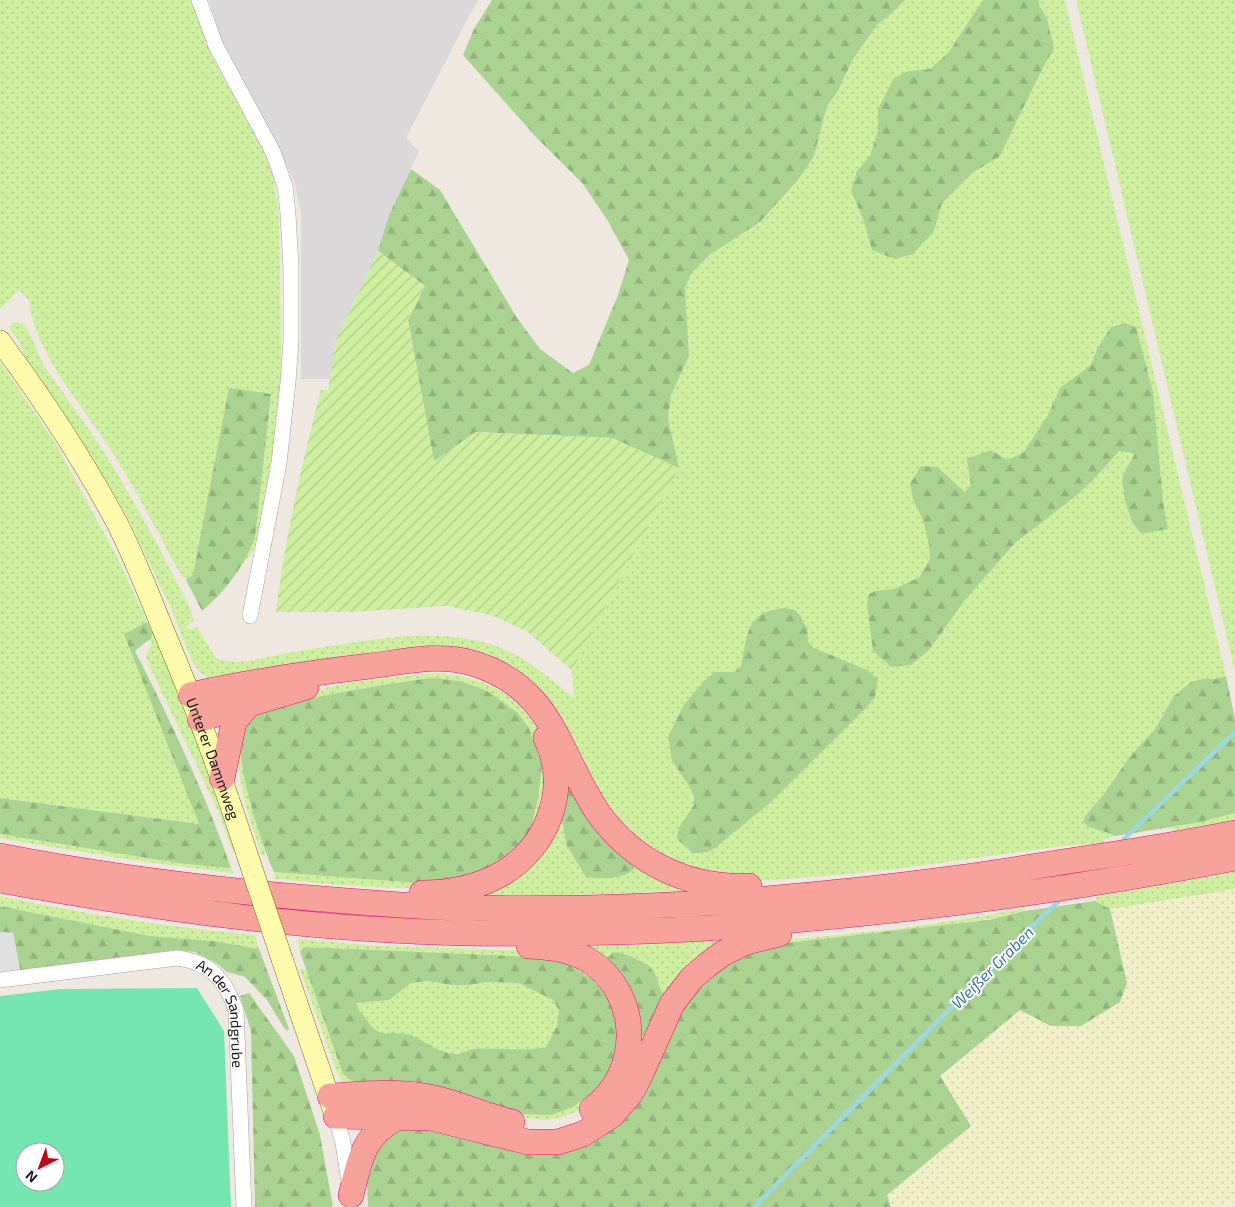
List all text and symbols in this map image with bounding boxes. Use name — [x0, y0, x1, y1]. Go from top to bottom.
street label: Unterer Dammweg — [183, 695, 244, 822]
water label: Weißer Graben — [947, 922, 1037, 1012]
street label: An der Sandgrube — [194, 955, 247, 1068]
north arrow — [15, 1142, 65, 1192]
text: N — [22, 1167, 40, 1187]

